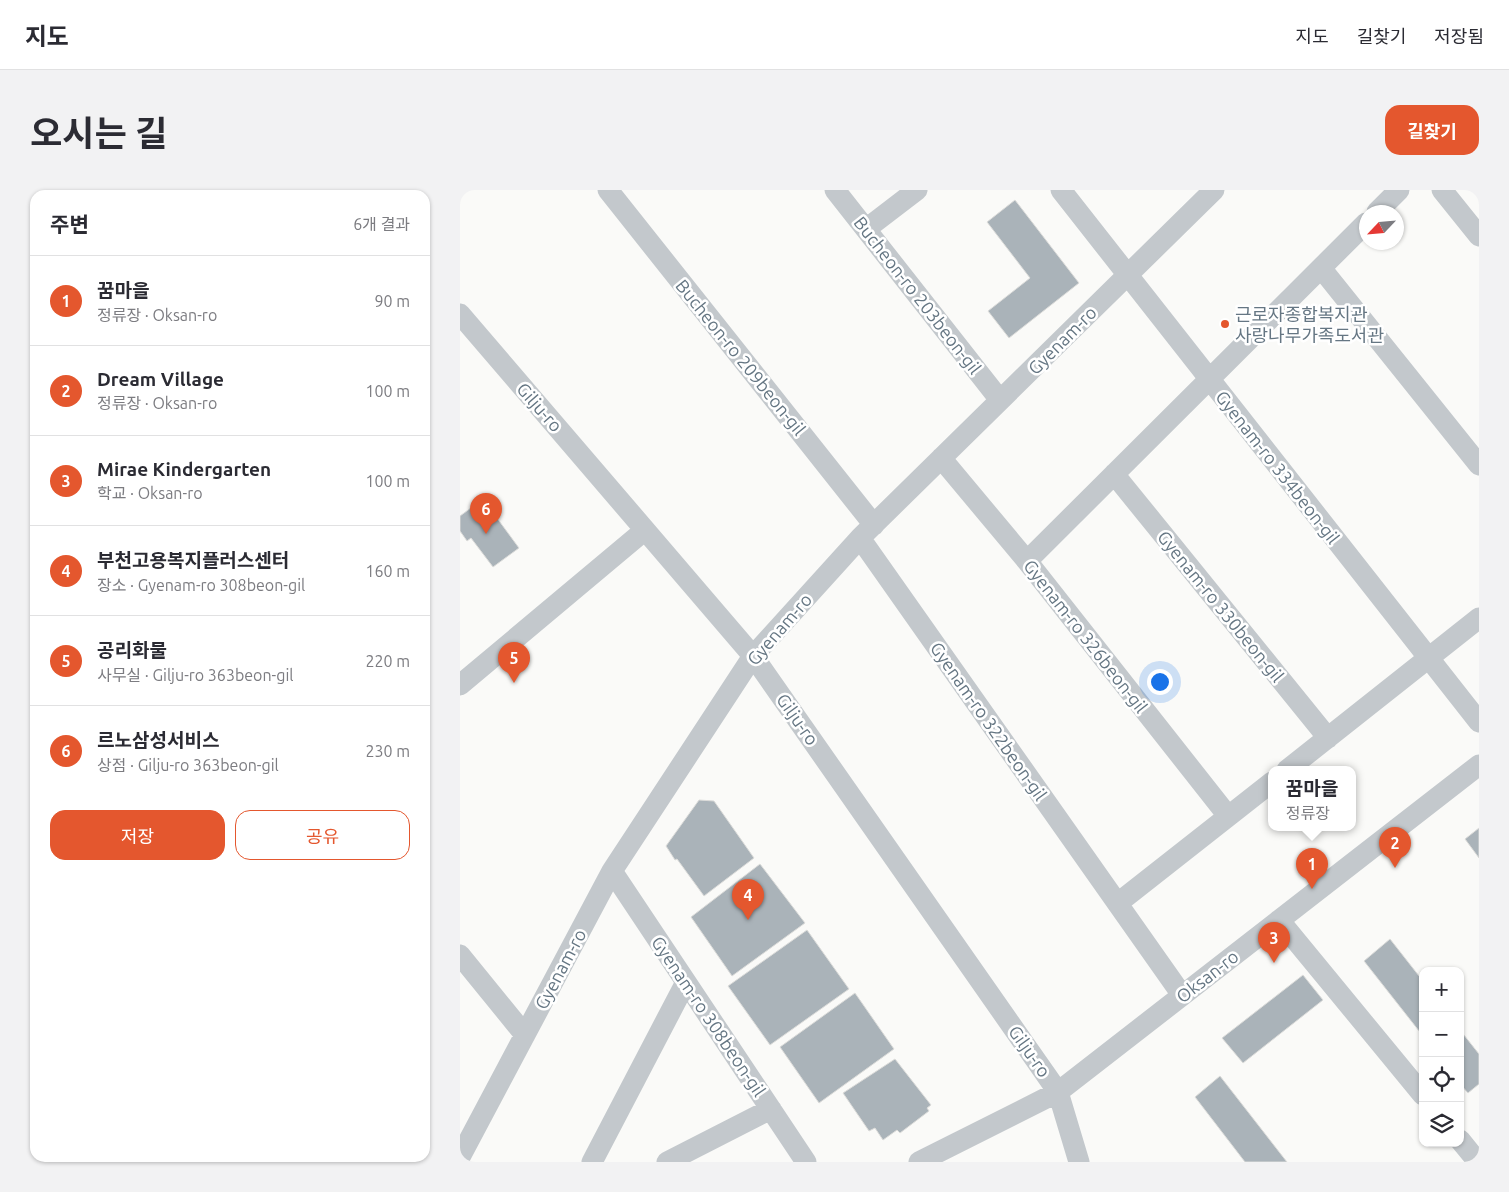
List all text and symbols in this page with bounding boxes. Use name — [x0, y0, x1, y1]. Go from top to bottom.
text: 지도 — [25, 23, 69, 50]
text: 지도 — [1296, 26, 1329, 46]
text: 길찾기 — [1357, 26, 1406, 46]
text: 저장됨 — [1434, 26, 1484, 46]
button: 길찾기 — [1385, 105, 1479, 155]
text: 오시는 길 — [30, 113, 167, 153]
north arrow — [1359, 205, 1404, 250]
text: 주변 — [50, 212, 89, 236]
street label: Bucheon-ro 203beon-gil — [850, 212, 986, 378]
text: 6개 결과 — [353, 215, 410, 233]
street label: Bucheon-ro 209beon-gil — [672, 275, 810, 439]
text: 꿈마을 — [97, 279, 149, 301]
text: 1 — [61, 292, 71, 310]
text: 90 m — [374, 292, 410, 310]
street label: Gyenam-ro — [1024, 302, 1100, 378]
place label: 근로자종합복지관 사랑나무가족도서관 — [1235, 304, 1384, 345]
text: 정류장 · Oksan-ro — [97, 306, 217, 324]
marker: 근로자종합복지관 사랑나무가족도서관 — [1219, 318, 1231, 330]
text: Dream Village — [97, 368, 224, 390]
street label: Gilju-ro — [513, 378, 567, 436]
text: 2 — [61, 382, 71, 400]
text: 100 m — [365, 382, 410, 400]
street label: Gyenam-ro 334beon-gil — [1212, 387, 1344, 548]
text: 정류장 · Oksan-ro — [97, 394, 217, 412]
text: Mirae Kindergarten — [97, 458, 271, 480]
text: 3 — [61, 472, 71, 490]
text: 100 m — [365, 472, 410, 490]
text: 학교 · Oksan-ro — [97, 484, 203, 502]
pin: 6 — [470, 493, 502, 534]
street label: Gyenam-ro 330beon-gil — [1154, 526, 1288, 686]
text: 부천고용복지플러스센터 — [97, 549, 289, 571]
street label: Gyenam-ro 326beon-gil — [1020, 556, 1152, 717]
text: 4 — [61, 562, 71, 580]
text: 160 m — [365, 562, 410, 580]
text: 장소 · Gyenam-ro 308beon-gil — [97, 576, 305, 594]
street label: Gyenam-ro — [743, 589, 815, 669]
street label: Gyenam-ro 322beon-gil — [927, 638, 1051, 804]
text: 공리화물 — [97, 639, 167, 661]
pin: 5 — [498, 642, 530, 683]
text: 5 — [61, 652, 71, 670]
text: 220 m — [365, 652, 410, 670]
text: 사무실 · Gilju-ro 363beon-gil — [97, 666, 294, 684]
your location — [1147, 669, 1173, 695]
street label: Gilju-ro — [773, 689, 823, 749]
text: 르노삼성서비스 — [97, 729, 219, 751]
text: 6 — [61, 742, 71, 760]
text: 230 m — [365, 742, 410, 760]
text: 상점 · Gilju-ro 363beon-gil — [97, 756, 279, 774]
popup — [1268, 766, 1356, 831]
text: 꿈마을 — [1286, 777, 1338, 799]
text: 정류장 — [1286, 804, 1330, 822]
button: 저장 — [50, 810, 225, 860]
button: 공유 — [235, 810, 410, 860]
pin: 2 — [1379, 827, 1411, 868]
pin: 1 — [1296, 848, 1328, 889]
pin: 4 — [732, 879, 764, 920]
pin: 3 — [1258, 922, 1290, 963]
street label: Gyenam-ro — [531, 925, 589, 1013]
street label: Gyenam-ro 308beon-gil — [648, 932, 770, 1100]
street label: Oksan-ro — [1172, 946, 1242, 1006]
map controls — [1419, 967, 1464, 1147]
button: + — [1419, 967, 1464, 1012]
button: − — [1419, 1012, 1464, 1057]
street label: Gilju-ro — [1005, 1021, 1055, 1081]
button: locate — [1419, 1057, 1464, 1102]
button: layers — [1419, 1102, 1464, 1147]

